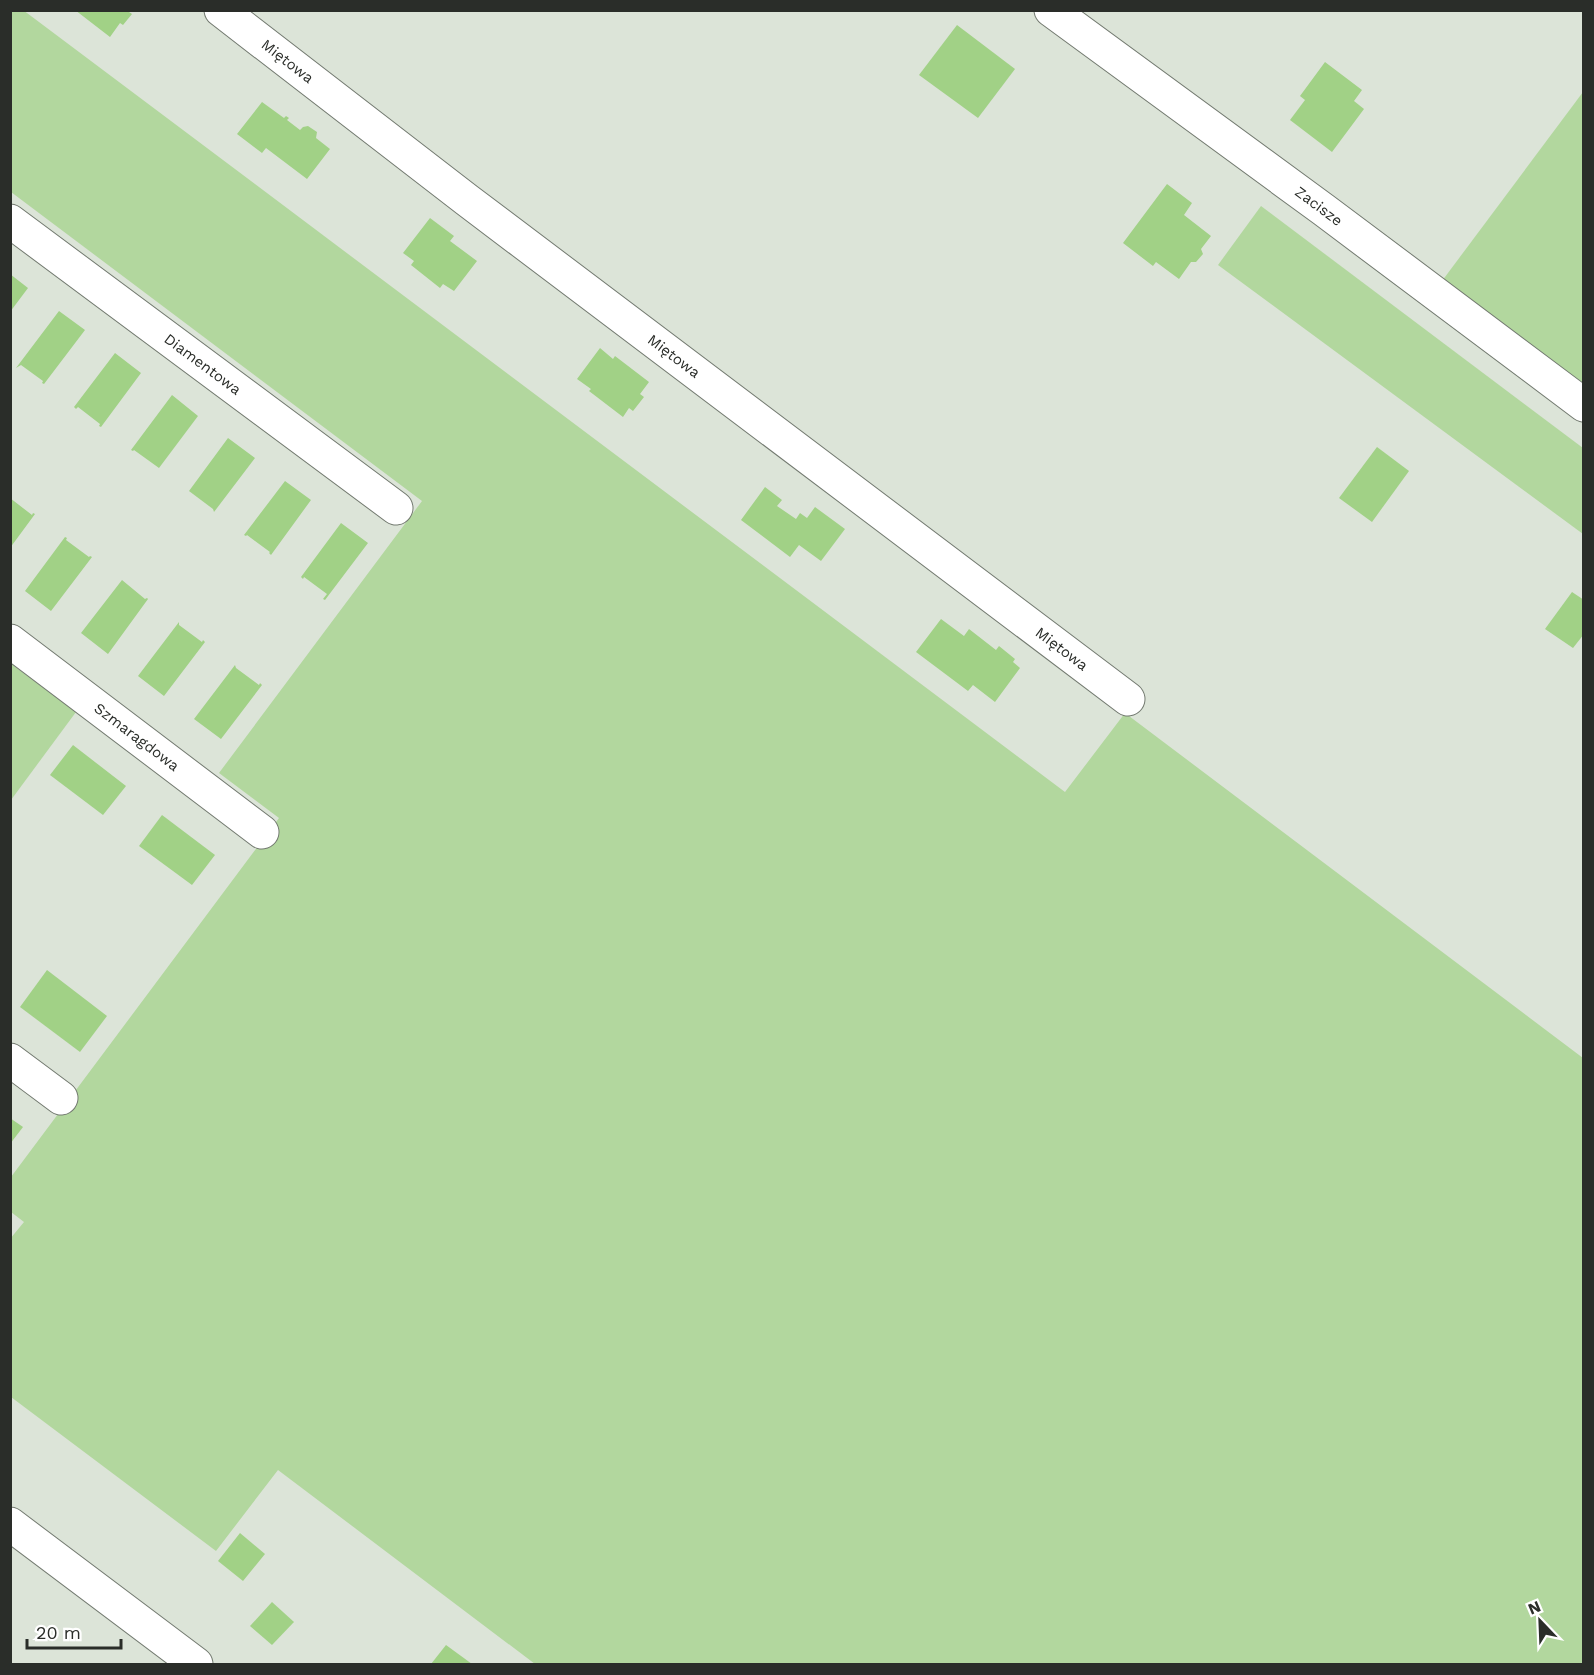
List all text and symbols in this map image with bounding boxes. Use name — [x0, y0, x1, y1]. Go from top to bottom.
street label: Miętowa — [258, 36, 318, 87]
street label: Zacisze — [1291, 183, 1346, 230]
street label: Diamentowa — [161, 330, 245, 399]
street label: Miętowa — [644, 331, 704, 382]
street label: Miętowa — [1032, 623, 1092, 675]
street label: Szmaragdowa — [91, 699, 183, 775]
north arrow — [1510, 1591, 1570, 1651]
text: N — [1525, 1597, 1544, 1619]
scale bar — [27, 1612, 122, 1650]
text: 20 m — [36, 1622, 81, 1643]

